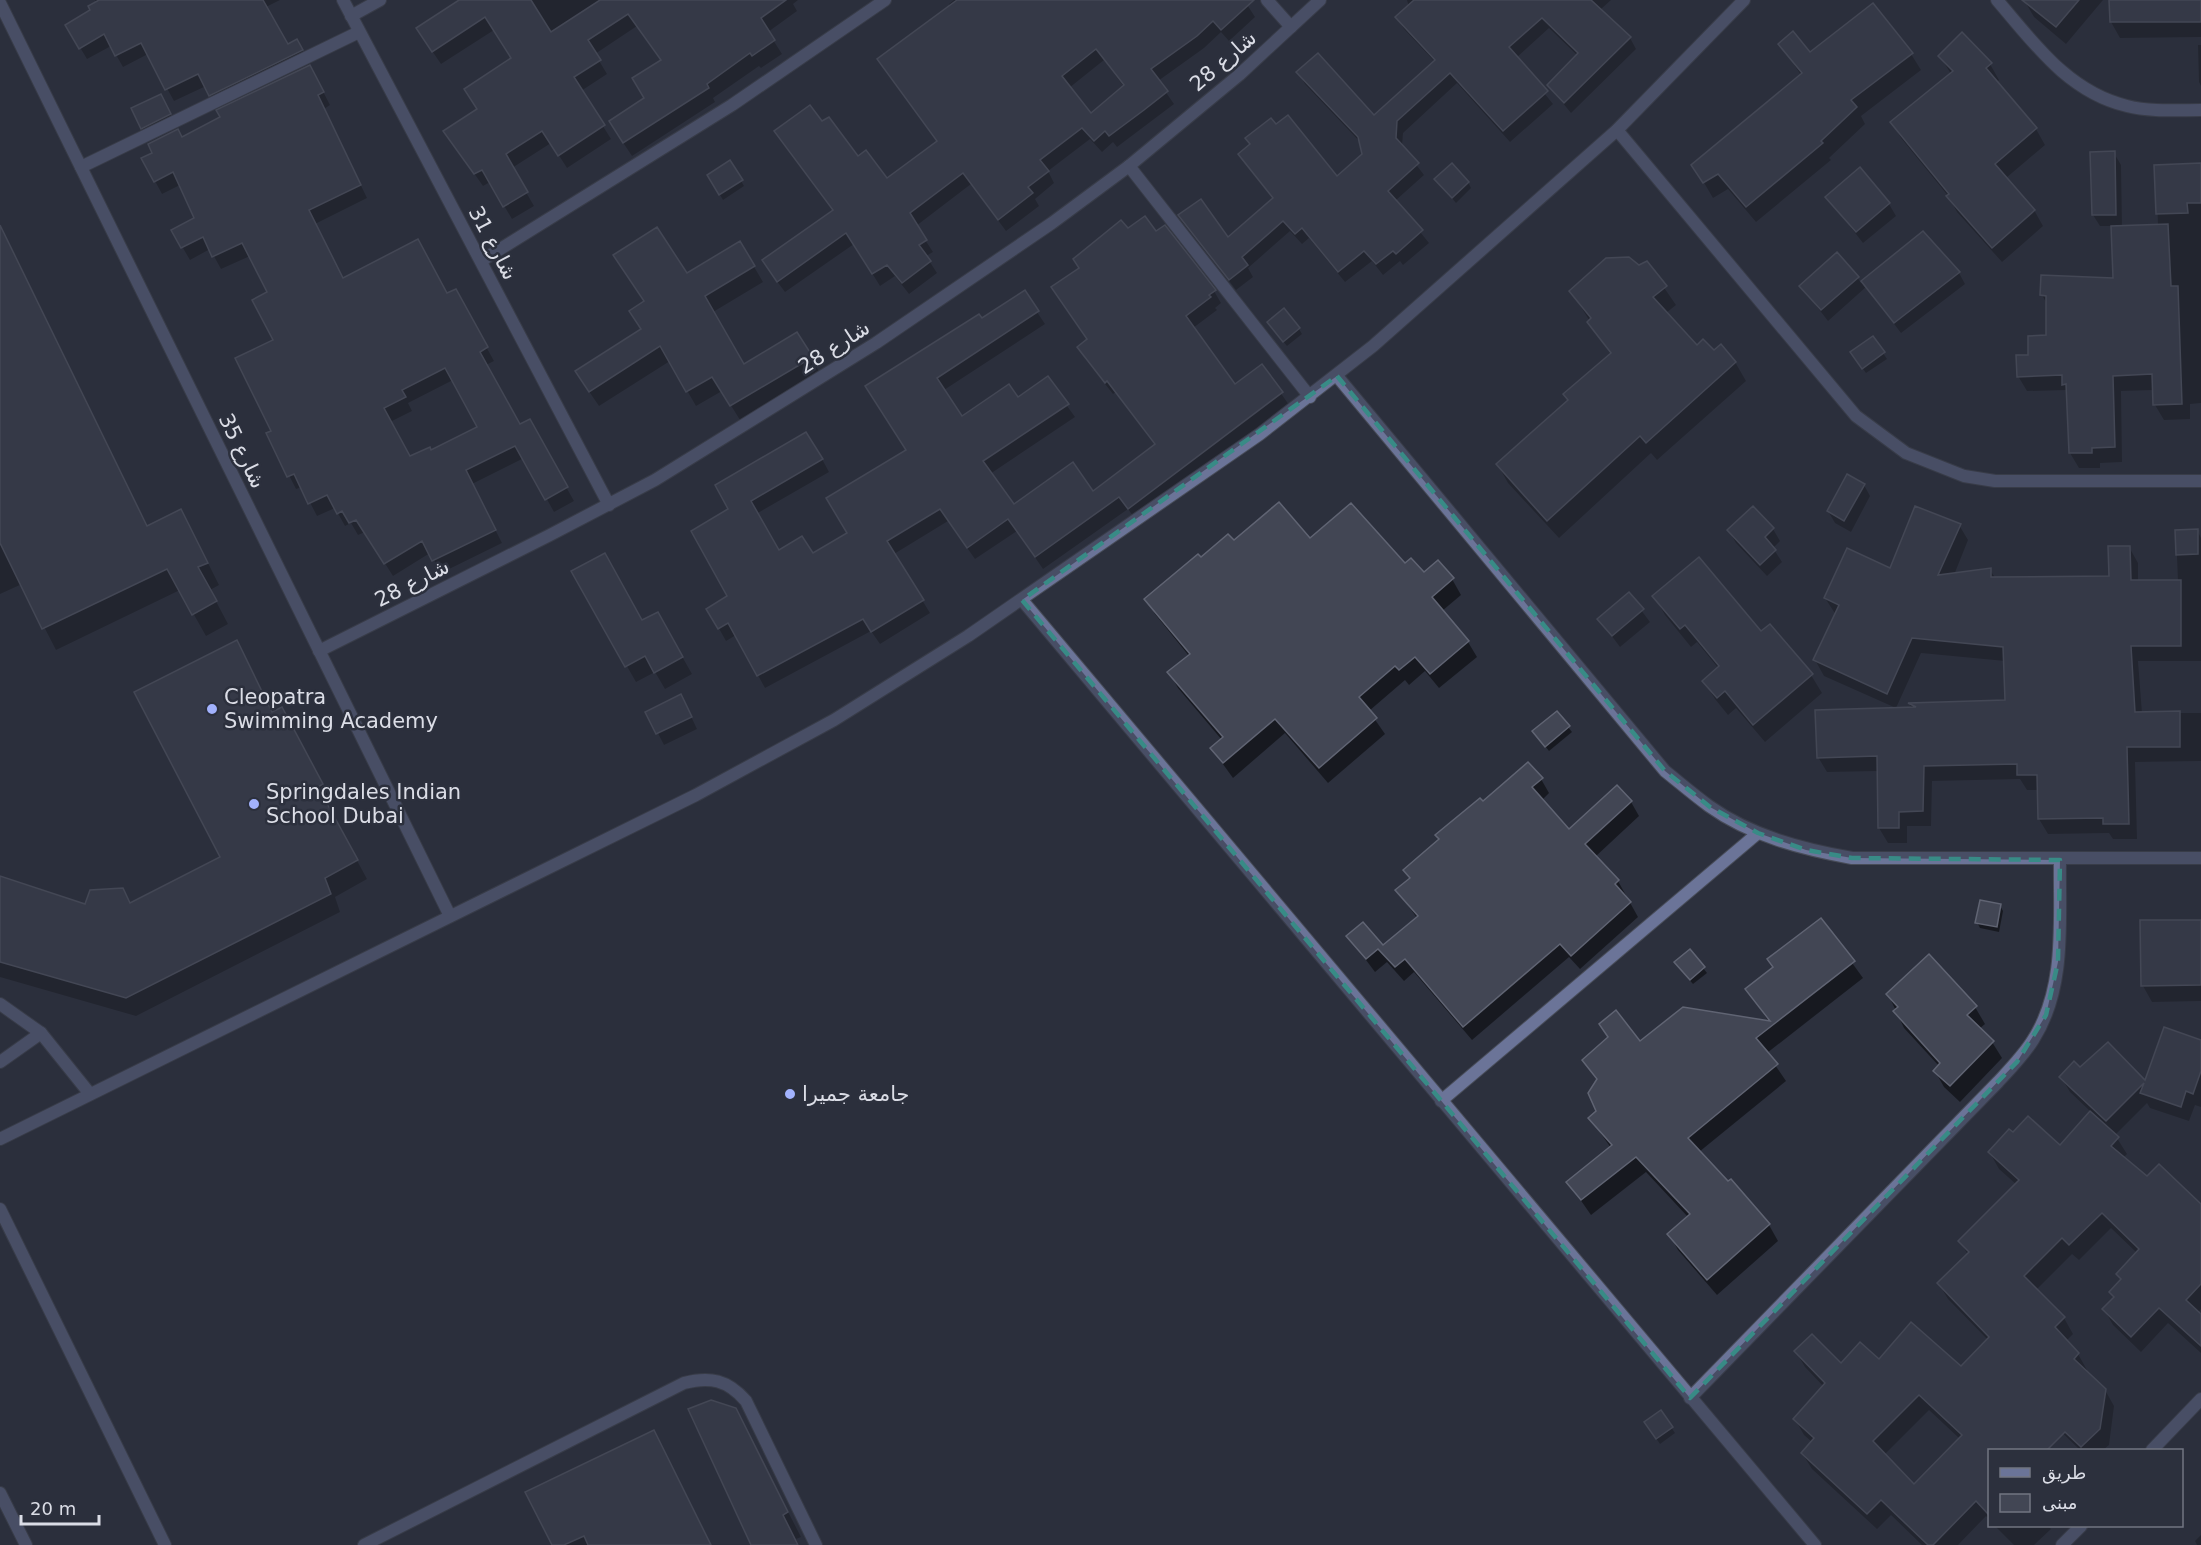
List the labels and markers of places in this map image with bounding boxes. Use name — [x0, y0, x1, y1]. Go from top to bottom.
place label: Cleopatra Swimming Academy — [224, 685, 438, 733]
marker: Cleopatra Swimming Academy — [205, 702, 219, 716]
place label: Springdales Indian School Dubai — [266, 780, 461, 828]
marker: Springdales Indian School Dubai — [247, 797, 261, 811]
place label: جامعة جميرا — [802, 1082, 910, 1106]
marker: جامعة جميرا — [783, 1087, 797, 1101]

